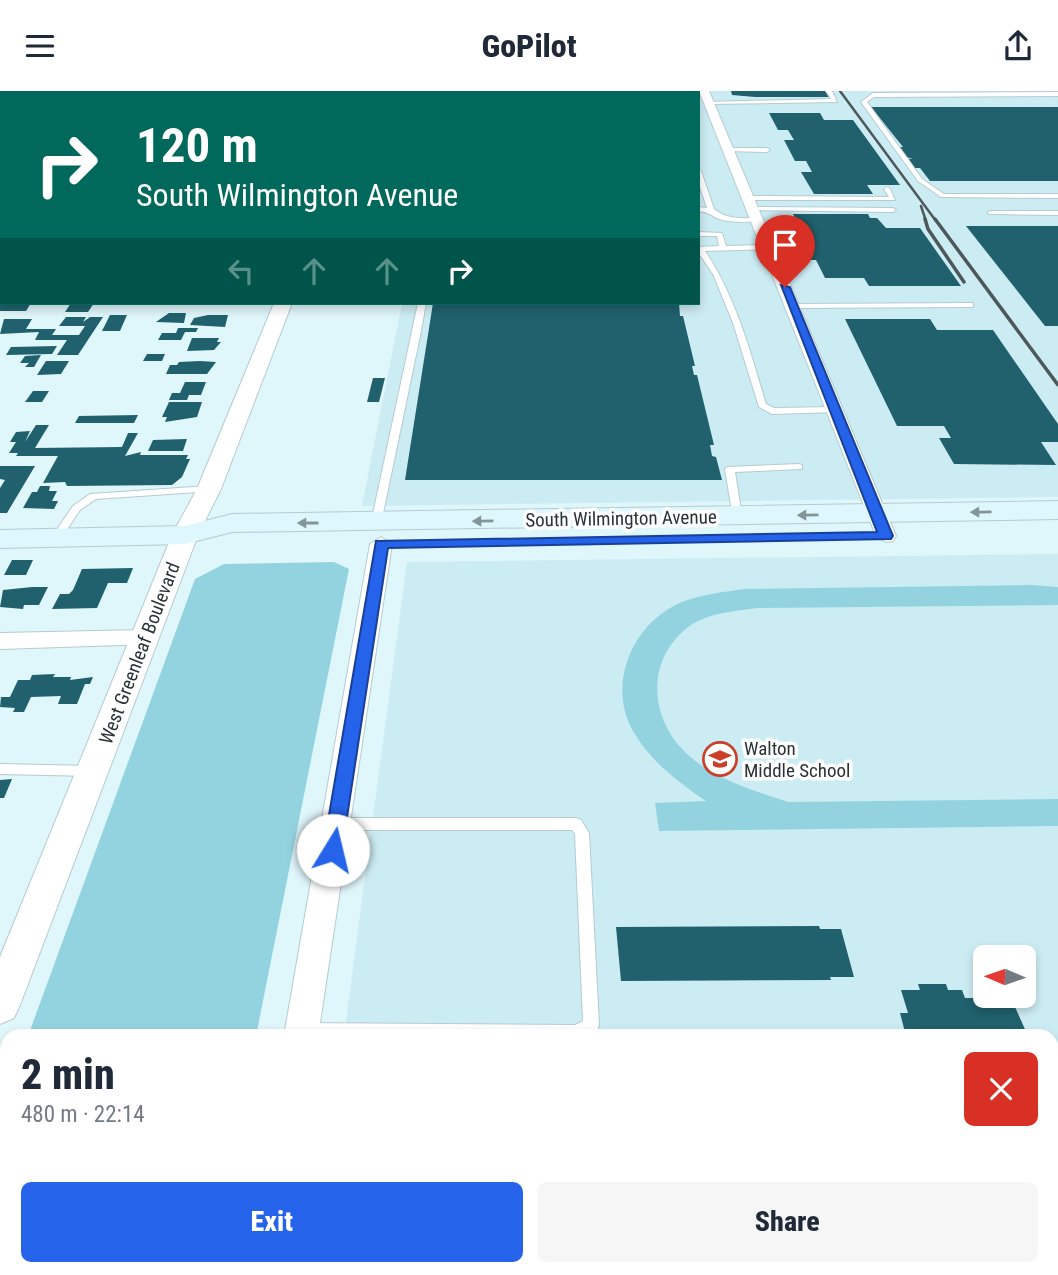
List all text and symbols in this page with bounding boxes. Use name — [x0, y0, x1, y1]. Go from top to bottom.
icon: menu — [21, 27, 59, 65]
text: GoPilot — [481, 27, 577, 65]
icon: share — [999, 27, 1037, 65]
text: 120 m — [136, 117, 258, 174]
icon: right — [21, 119, 112, 210]
text: South Wilmington Avenue — [136, 176, 458, 214]
pin — [755, 215, 815, 287]
icon: arrive — [766, 226, 804, 264]
icon: left — [222, 252, 260, 290]
icon: ahead — [295, 252, 333, 290]
icon: ahead — [368, 252, 406, 290]
icon: right — [441, 252, 479, 290]
street label: South Wilmington Avenue — [525, 505, 717, 532]
one-way arrow — [970, 506, 992, 518]
one-way arrow — [797, 509, 819, 521]
one-way arrow — [471, 515, 493, 526]
one-way arrow — [296, 517, 318, 529]
street label: West Greenleaf Boulevard — [94, 559, 185, 747]
place label: Walton Middle School — [744, 737, 850, 782]
school or university icon: Walton Middle School — [701, 740, 739, 778]
position arrow — [296, 813, 370, 887]
north arrow — [973, 945, 1036, 1008]
map controls — [973, 945, 1036, 1008]
text: 2 min — [21, 1050, 115, 1099]
button: close — [964, 1052, 1038, 1126]
text: 480 m · 22:14 — [21, 1101, 145, 1128]
button: Exit — [21, 1182, 523, 1262]
button: Share — [537, 1182, 1038, 1262]

